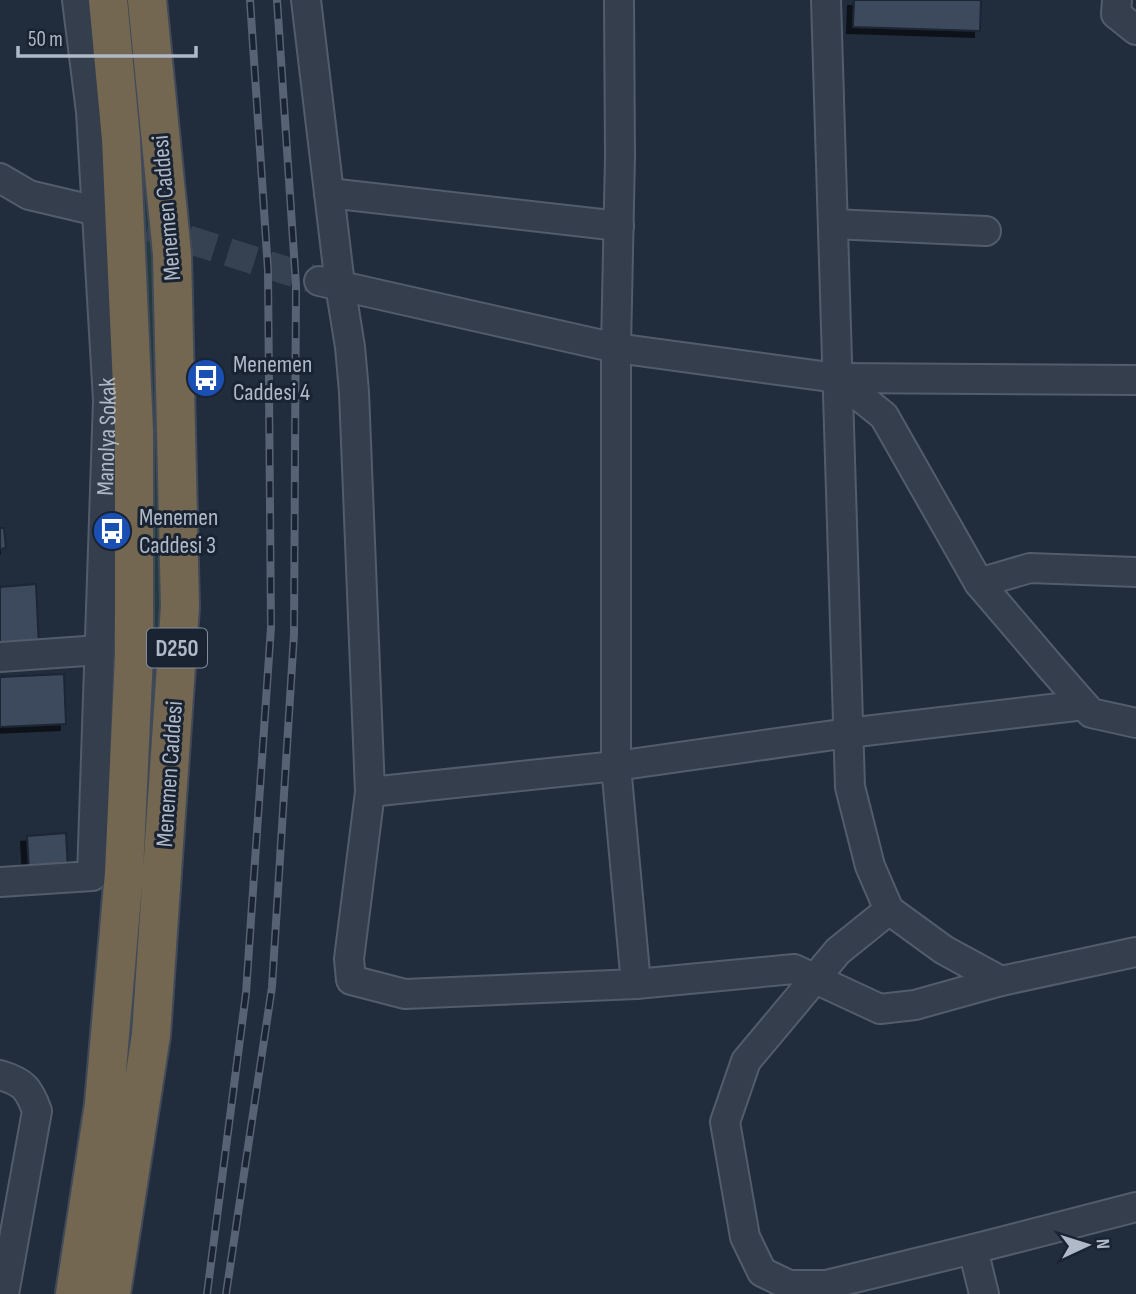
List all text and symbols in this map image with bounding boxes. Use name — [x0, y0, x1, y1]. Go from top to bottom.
scale bar — [18, 14, 196, 58]
text: 50 m — [28, 27, 63, 52]
street label: Menemen Caddesi — [146, 134, 187, 282]
place label: Menemen Caddesi 4 — [233, 350, 312, 407]
bus stop icon: Menemen Caddesi 4 — [185, 357, 227, 399]
street label: Manolya Sokak — [91, 377, 123, 496]
place label: Menemen Caddesi 3 — [139, 503, 218, 560]
bus stop icon: Menemen Caddesi 3 — [91, 510, 133, 552]
road number: D250 — [147, 628, 207, 668]
street label: Menemen Caddesi — [150, 700, 189, 848]
north arrow — [1052, 1210, 1122, 1280]
text: N — [1091, 1238, 1114, 1250]

